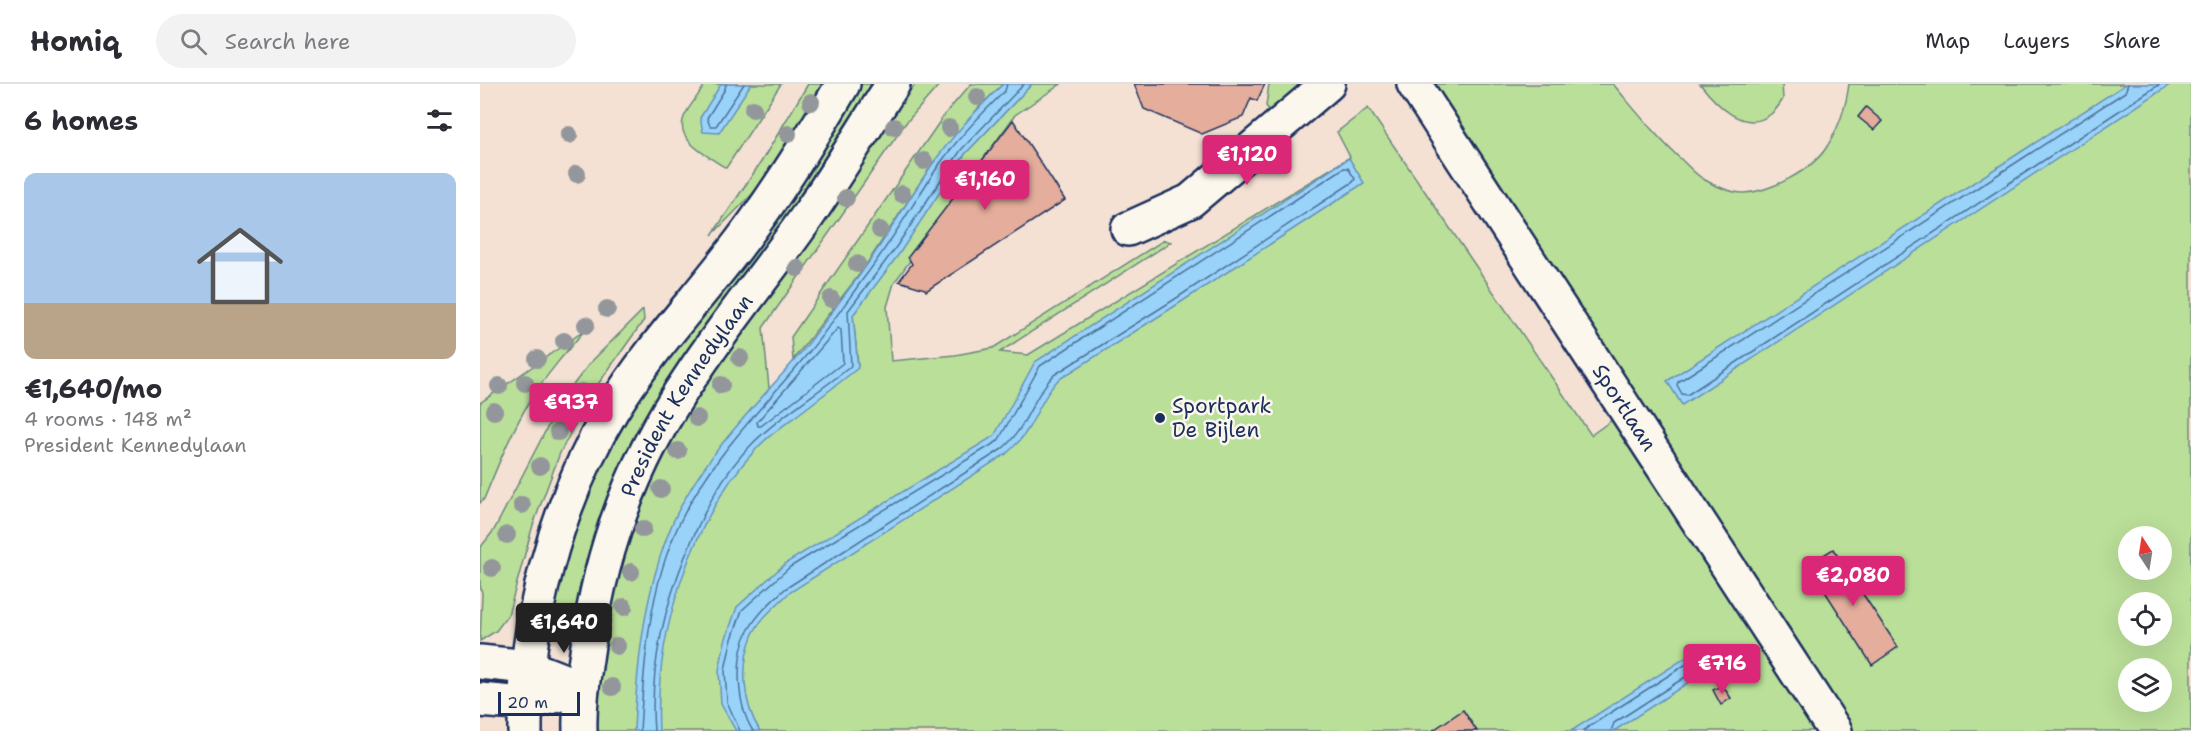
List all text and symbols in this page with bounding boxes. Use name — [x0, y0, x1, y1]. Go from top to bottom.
search box — [156, 14, 576, 68]
text: Homiq — [30, 22, 120, 60]
icon: search — [177, 25, 210, 58]
text: Search here — [225, 27, 351, 56]
text: Map — [1925, 27, 1970, 55]
text: Layers — [2003, 27, 2070, 55]
text: Share — [2103, 27, 2161, 55]
text: 6 homes — [24, 103, 138, 138]
icon: filters — [423, 104, 456, 137]
pin: €1,120 — [1198, 135, 1296, 186]
text: €1,120 — [1216, 141, 1278, 167]
pin: €1,160 — [936, 160, 1034, 211]
text: €1,160 — [954, 166, 1016, 192]
icon: home — [186, 212, 294, 320]
street label: President Kennedylaan — [614, 288, 759, 501]
street label: Sportlaan — [1586, 358, 1663, 457]
text: €1,640/mo — [24, 371, 162, 406]
pin: €937 — [535, 383, 607, 434]
text: €937 — [544, 389, 598, 415]
place label: Sportpark De Bijlen — [1172, 392, 1272, 444]
text: 4 rooms · 148 m² — [24, 406, 192, 432]
marker: Sportpark De Bijlen — [1153, 411, 1167, 425]
text: President Kennedylaan — [24, 432, 247, 458]
north arrow — [2118, 526, 2172, 580]
map controls — [2118, 526, 2172, 712]
pin: €2,080 — [1804, 556, 1902, 607]
text: €2,080 — [1816, 562, 1890, 588]
button: locate — [2118, 592, 2172, 646]
pin: €1,640 — [515, 603, 613, 654]
text: €1,640 — [530, 609, 598, 635]
pin: €716 — [1686, 644, 1758, 695]
text: €716 — [1697, 650, 1747, 676]
button: layers — [2118, 658, 2172, 712]
scale bar — [498, 689, 580, 716]
text: 20 m — [507, 692, 548, 713]

